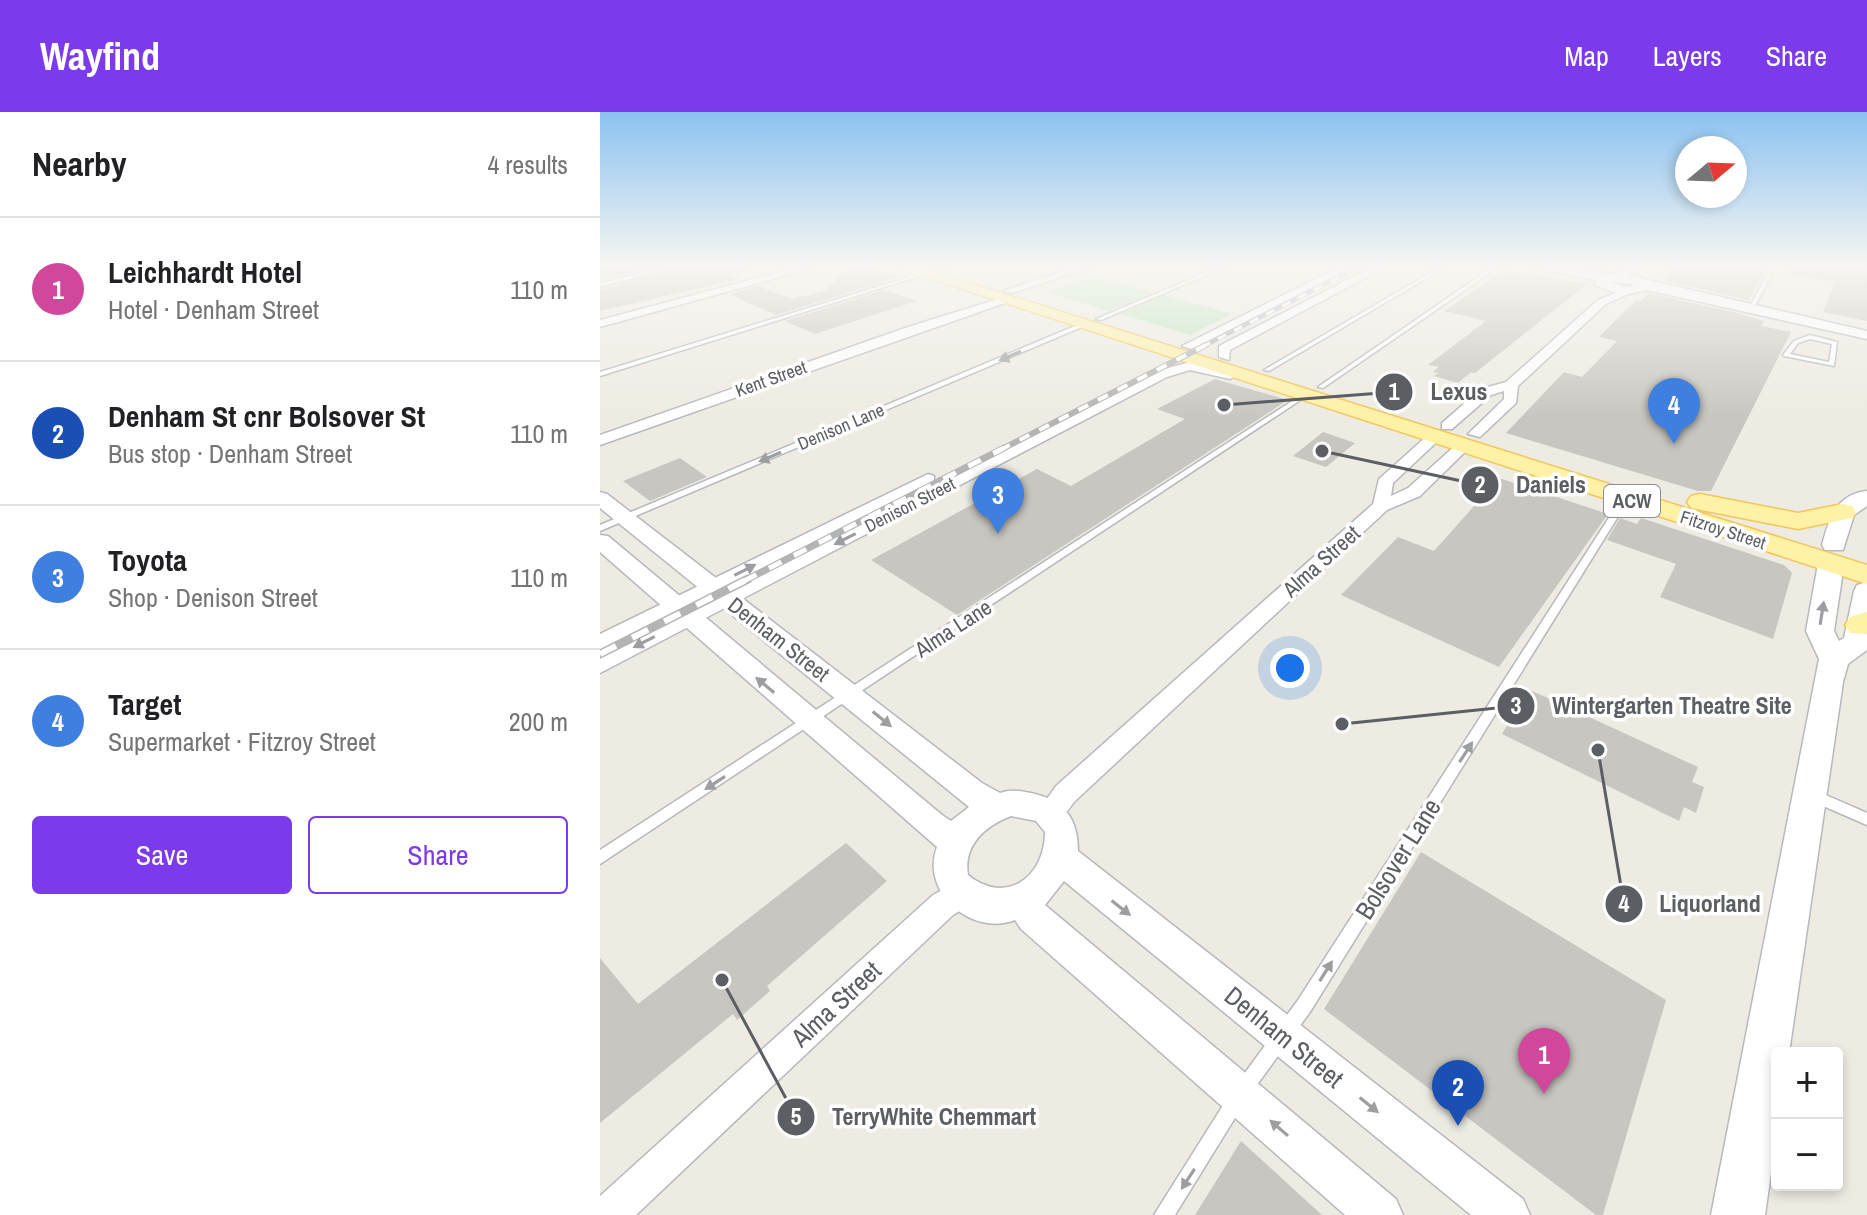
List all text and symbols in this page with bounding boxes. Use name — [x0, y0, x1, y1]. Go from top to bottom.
text: Wayfind — [40, 31, 160, 82]
text: Map — [1564, 37, 1609, 75]
text: Layers — [1653, 37, 1722, 75]
text: Share — [1766, 37, 1827, 75]
north arrow — [1675, 136, 1747, 208]
text: Nearby — [32, 141, 127, 187]
text: 4 results — [487, 147, 568, 182]
text: Leichhardt Hotel — [108, 252, 302, 292]
text: 1 — [52, 272, 64, 307]
text: 110 m — [510, 272, 568, 307]
text: Hotel · Denham Street — [108, 292, 319, 327]
one-way arrow — [998, 349, 1022, 362]
street label: Kent Street — [732, 354, 810, 403]
callout: Lexus — [1374, 368, 1503, 416]
text: 1 — [1389, 375, 1400, 407]
text: Lexus — [1431, 375, 1487, 407]
pin: 4 — [1648, 378, 1700, 444]
text: Denham St cnr Bolsover St — [108, 396, 425, 436]
street label: Denison Lane — [794, 397, 888, 456]
text: 2 — [52, 416, 64, 451]
text: 110 m — [510, 416, 568, 451]
text: Bus stop · Denham Street — [108, 436, 352, 471]
one-way arrow — [759, 450, 782, 463]
callout: Daniels — [1460, 461, 1602, 509]
pin: 3 — [972, 468, 1024, 534]
text: 2 — [1475, 468, 1486, 500]
text: Daniels — [1516, 468, 1586, 500]
street label: Denison Street — [860, 471, 959, 538]
road number: ACW — [1604, 485, 1660, 517]
street label: Fitzroy Street — [1677, 504, 1769, 555]
street label: Alma Street — [1275, 518, 1366, 604]
one-way arrow — [833, 532, 856, 545]
text: Toyota — [108, 540, 187, 580]
text: 3 — [52, 560, 64, 595]
text: 110 m — [510, 560, 568, 595]
one-way arrow — [733, 564, 756, 577]
text: Shop · Denison Street — [108, 580, 318, 615]
street label: Denham Street — [722, 590, 836, 688]
street label: Alma Lane — [908, 592, 997, 665]
one-way arrow — [1816, 601, 1829, 626]
one-way arrow — [633, 635, 656, 648]
your location — [1270, 648, 1310, 688]
one-way arrow — [756, 677, 776, 694]
callout: Wintergarten Theatre Site — [1496, 682, 1808, 730]
text: Target — [108, 684, 181, 724]
text: 3 — [1511, 689, 1522, 721]
text: Wintergarten Theatre Site — [1552, 689, 1792, 721]
text: 4 — [52, 704, 64, 739]
text: 200 m — [509, 704, 568, 739]
one-way arrow — [871, 710, 891, 727]
text: Supermarket · Fitzroy Street — [108, 724, 376, 759]
one-way arrow — [1458, 741, 1472, 763]
one-way arrow — [705, 775, 726, 790]
street label: Bolsover Lane — [1347, 792, 1449, 926]
button: Save — [32, 816, 292, 894]
button: Share — [308, 816, 568, 894]
callout: Liquorland — [1604, 880, 1777, 928]
text: 4 — [1619, 887, 1630, 919]
text: Liquorland — [1659, 887, 1761, 919]
one-way arrow — [1111, 899, 1131, 916]
street label: Alma Street — [782, 953, 888, 1055]
one-way arrow — [1319, 961, 1334, 982]
street label: Denham Street — [1218, 978, 1351, 1095]
pin: 1 — [1518, 1028, 1570, 1094]
map controls — [1771, 1047, 1843, 1191]
button: + — [1771, 1047, 1843, 1119]
pin: 2 — [1432, 1060, 1484, 1126]
callout: TerryWhite Chemmart — [776, 1093, 1052, 1141]
one-way arrow — [1359, 1096, 1379, 1112]
text: 5 — [791, 1100, 802, 1132]
text: TerryWhite Chemmart — [832, 1100, 1037, 1132]
button: − — [1771, 1119, 1843, 1191]
one-way arrow — [1269, 1120, 1289, 1137]
one-way arrow — [1181, 1168, 1195, 1190]

